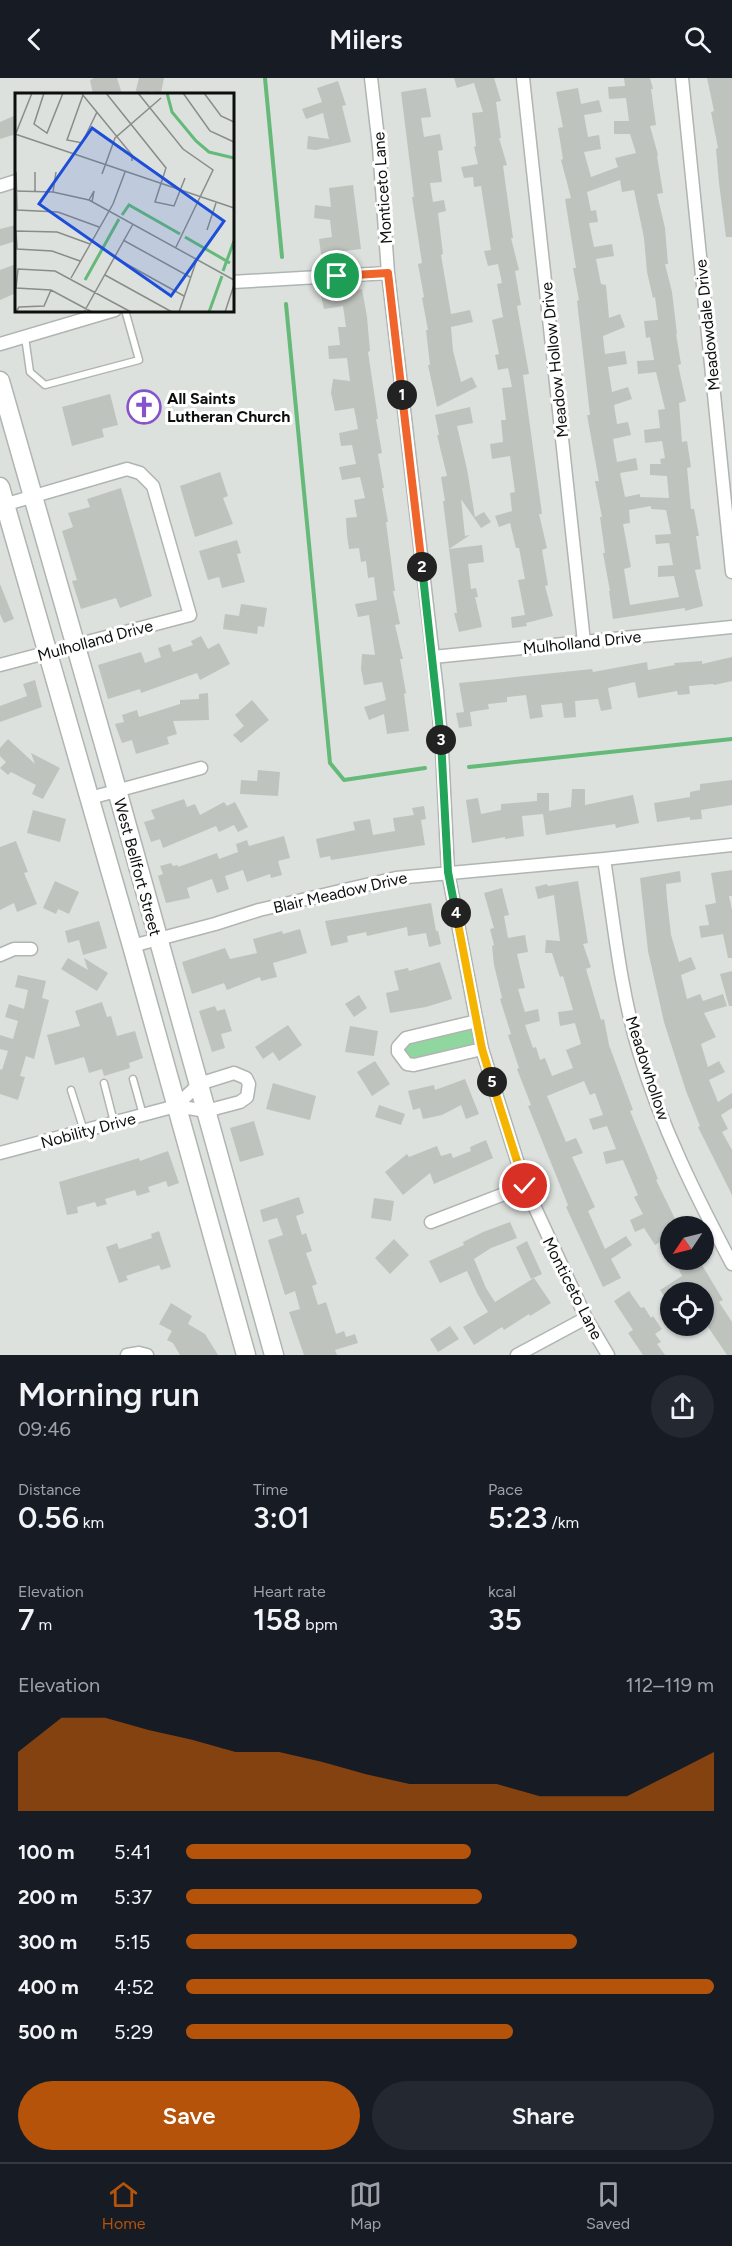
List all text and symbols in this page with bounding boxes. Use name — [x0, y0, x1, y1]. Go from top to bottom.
icon: back — [18, 23, 51, 56]
text: Milers — [329, 23, 403, 56]
icon: search — [681, 23, 714, 56]
inset map — [15, 93, 234, 312]
street label: Monticeto Lane — [369, 131, 396, 245]
pin — [311, 250, 362, 301]
street label: Meadowdale Drive — [691, 258, 724, 392]
icon: arrive — [320, 259, 353, 292]
street label: Meadow Hollow Drive — [537, 281, 572, 439]
pin: 1 — [387, 380, 417, 410]
text: 1 — [399, 385, 405, 404]
church icon: All Saints Lutheran Church — [126, 389, 162, 425]
place label: All Saints Lutheran Church — [167, 389, 290, 426]
pin: 2 — [407, 552, 437, 582]
text: 2 — [417, 557, 427, 576]
street label: Mulholland Drive — [35, 616, 155, 665]
street label: Mulholland Drive — [522, 627, 642, 658]
pin: 3 — [426, 725, 456, 755]
text: 3 — [437, 730, 445, 749]
street label: West Bellfort Street — [110, 796, 165, 938]
street label: Blair Meadow Drive — [271, 868, 409, 917]
pin: 4 — [441, 898, 471, 928]
text: 4 — [451, 903, 461, 922]
street label: Meadowhollow — [622, 1014, 673, 1123]
pin: 5 — [477, 1067, 507, 1097]
text: 5 — [487, 1072, 497, 1091]
street label: Nobility Drive — [39, 1109, 138, 1152]
pin — [499, 1160, 550, 1211]
icon: check — [508, 1169, 541, 1202]
north arrow — [660, 1216, 714, 1270]
map controls — [660, 1216, 714, 1336]
street label: Monticeto Lane — [539, 1234, 607, 1343]
button: locate — [660, 1282, 714, 1336]
text: Morning run — [18, 1375, 200, 1414]
button: share — [651, 1375, 714, 1438]
text: 09:46 — [18, 1417, 71, 1441]
text: Distance — [18, 1480, 81, 1499]
text: Time — [253, 1480, 288, 1499]
text: Pace — [488, 1480, 523, 1499]
text: 0.56 — [18, 1499, 79, 1536]
text: 3:01 — [253, 1499, 310, 1536]
text: 5:23 — [488, 1499, 547, 1536]
text: km — [79, 1513, 104, 1532]
text: /km — [547, 1513, 579, 1532]
text: Elevation — [18, 1582, 84, 1601]
text: Heart rate — [253, 1582, 326, 1601]
text: kcal — [488, 1582, 516, 1601]
text: 7 — [18, 1601, 34, 1638]
text: 158 — [253, 1601, 301, 1638]
text: 35 — [488, 1601, 522, 1638]
text: m — [34, 1615, 52, 1634]
text: bpm — [301, 1615, 338, 1634]
text: Elevation — [18, 1673, 100, 1697]
text: 112–119 m — [626, 1673, 714, 1697]
text: 100 m — [18, 1840, 75, 1864]
text: 5:41 — [114, 1840, 151, 1864]
text: 200 m — [18, 1885, 78, 1909]
text: 5:37 — [114, 1885, 152, 1909]
text: 300 m — [18, 1930, 77, 1954]
text: 5:15 — [114, 1930, 150, 1954]
text: 400 m — [18, 1975, 79, 1999]
text: 4:52 — [114, 1975, 154, 1999]
text: 500 m — [18, 2020, 78, 2044]
text: 5:29 — [114, 2020, 153, 2044]
button: Save — [18, 2081, 360, 2150]
button: Share — [372, 2081, 714, 2150]
tab: Home — [102, 2178, 146, 2233]
tab: Map — [349, 2178, 382, 2233]
tab: Saved — [586, 2178, 630, 2233]

